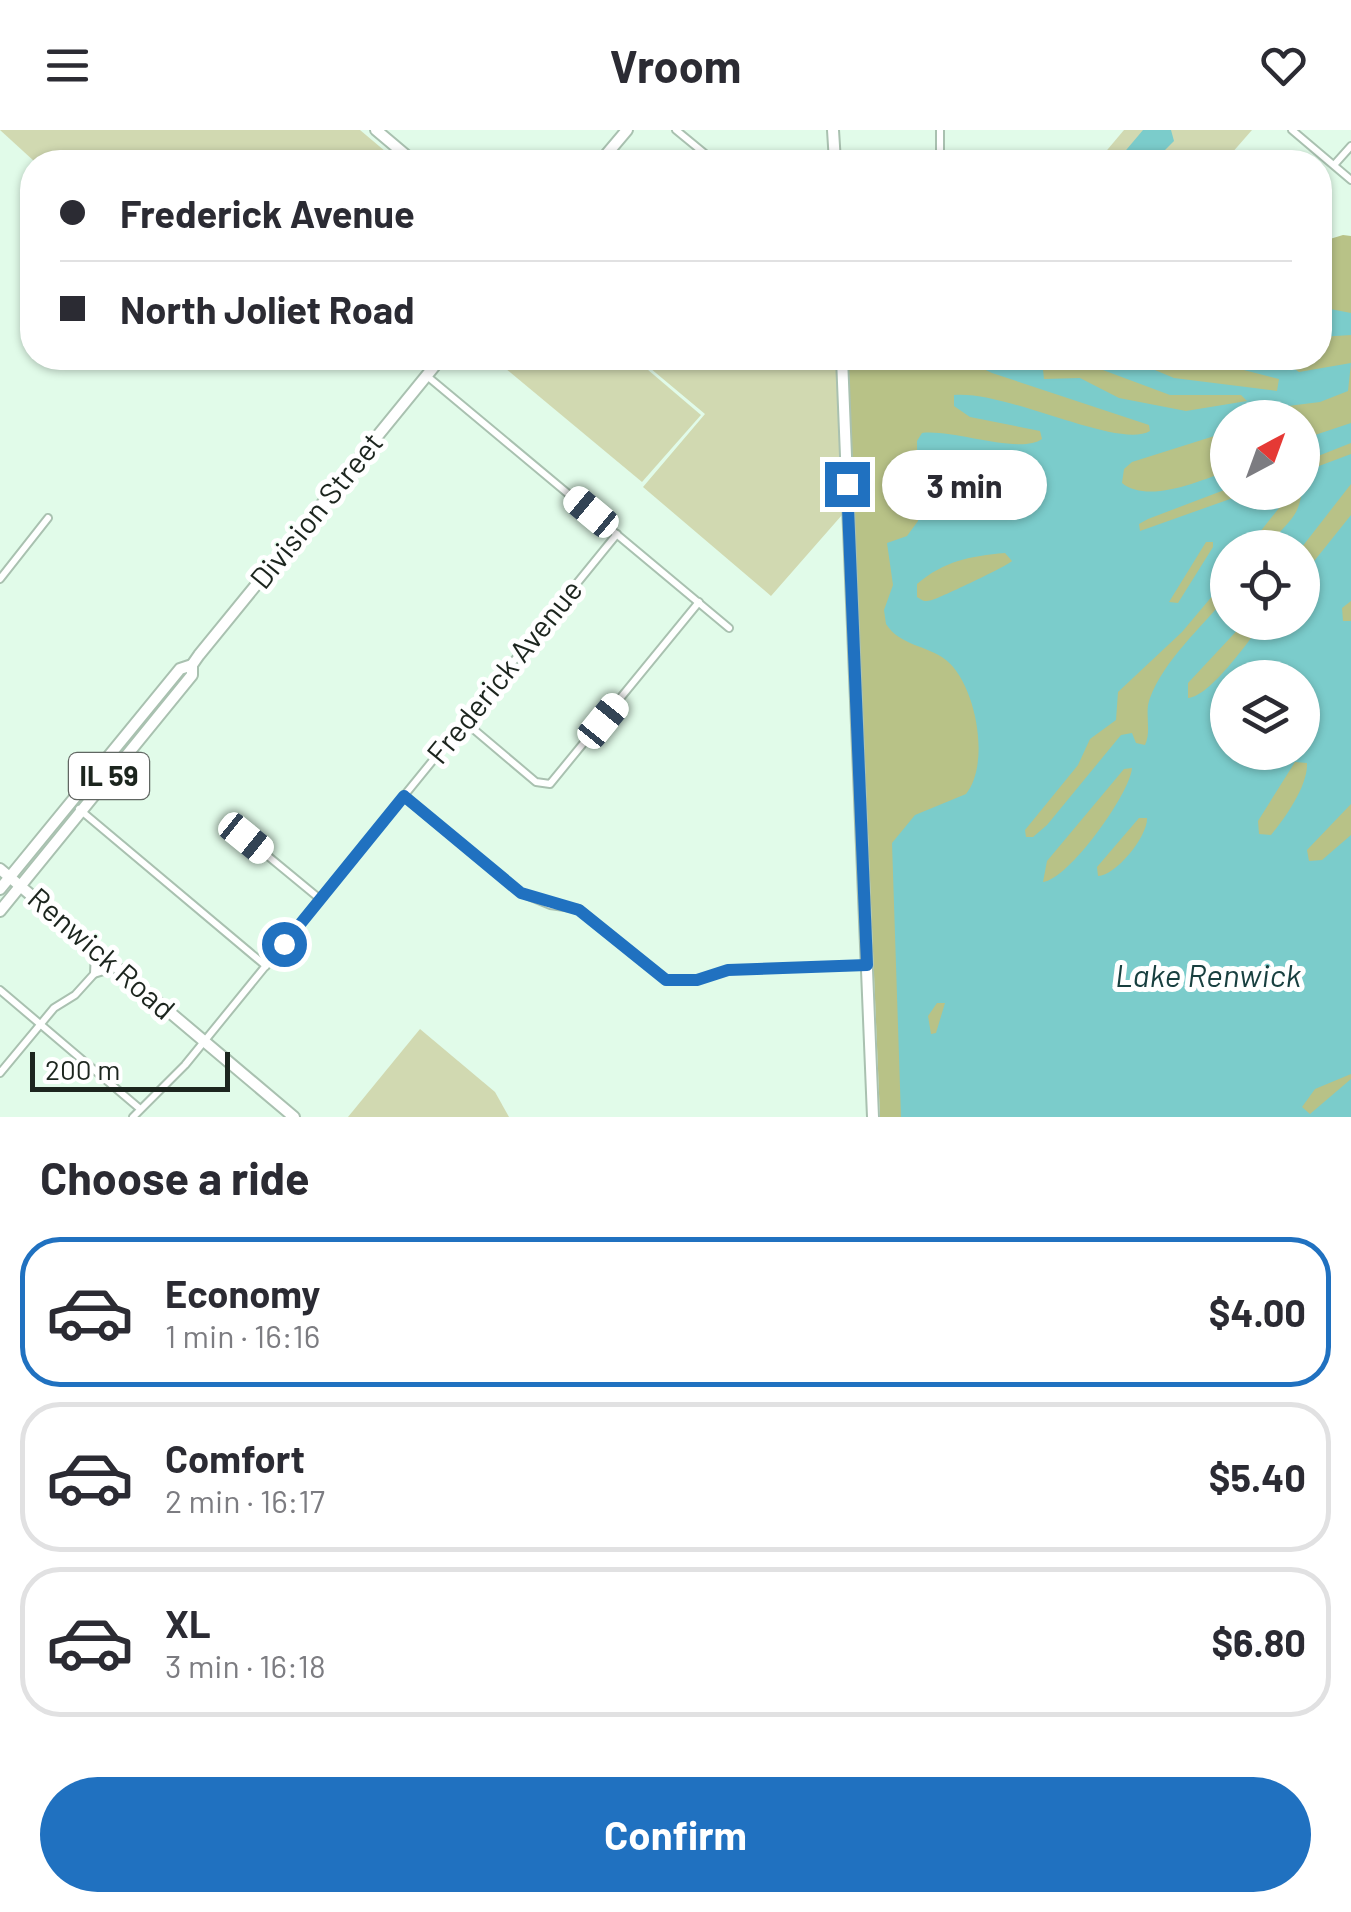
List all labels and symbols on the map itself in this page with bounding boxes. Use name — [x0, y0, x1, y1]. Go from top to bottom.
north arrow — [1210, 400, 1320, 510]
street label: Division Street — [241, 424, 389, 595]
callout: 3 min — [882, 449, 1047, 519]
route end — [825, 462, 870, 507]
car — [558, 481, 624, 543]
street label: Frederick Avenue — [418, 571, 589, 770]
car — [572, 688, 634, 754]
road number: IL 59 — [69, 753, 149, 799]
car — [213, 807, 279, 869]
street label: Renwick Road — [22, 879, 183, 1026]
route start — [262, 922, 307, 967]
water label: Lake Renwick — [1115, 955, 1302, 993]
scale bar — [30, 1047, 230, 1091]

